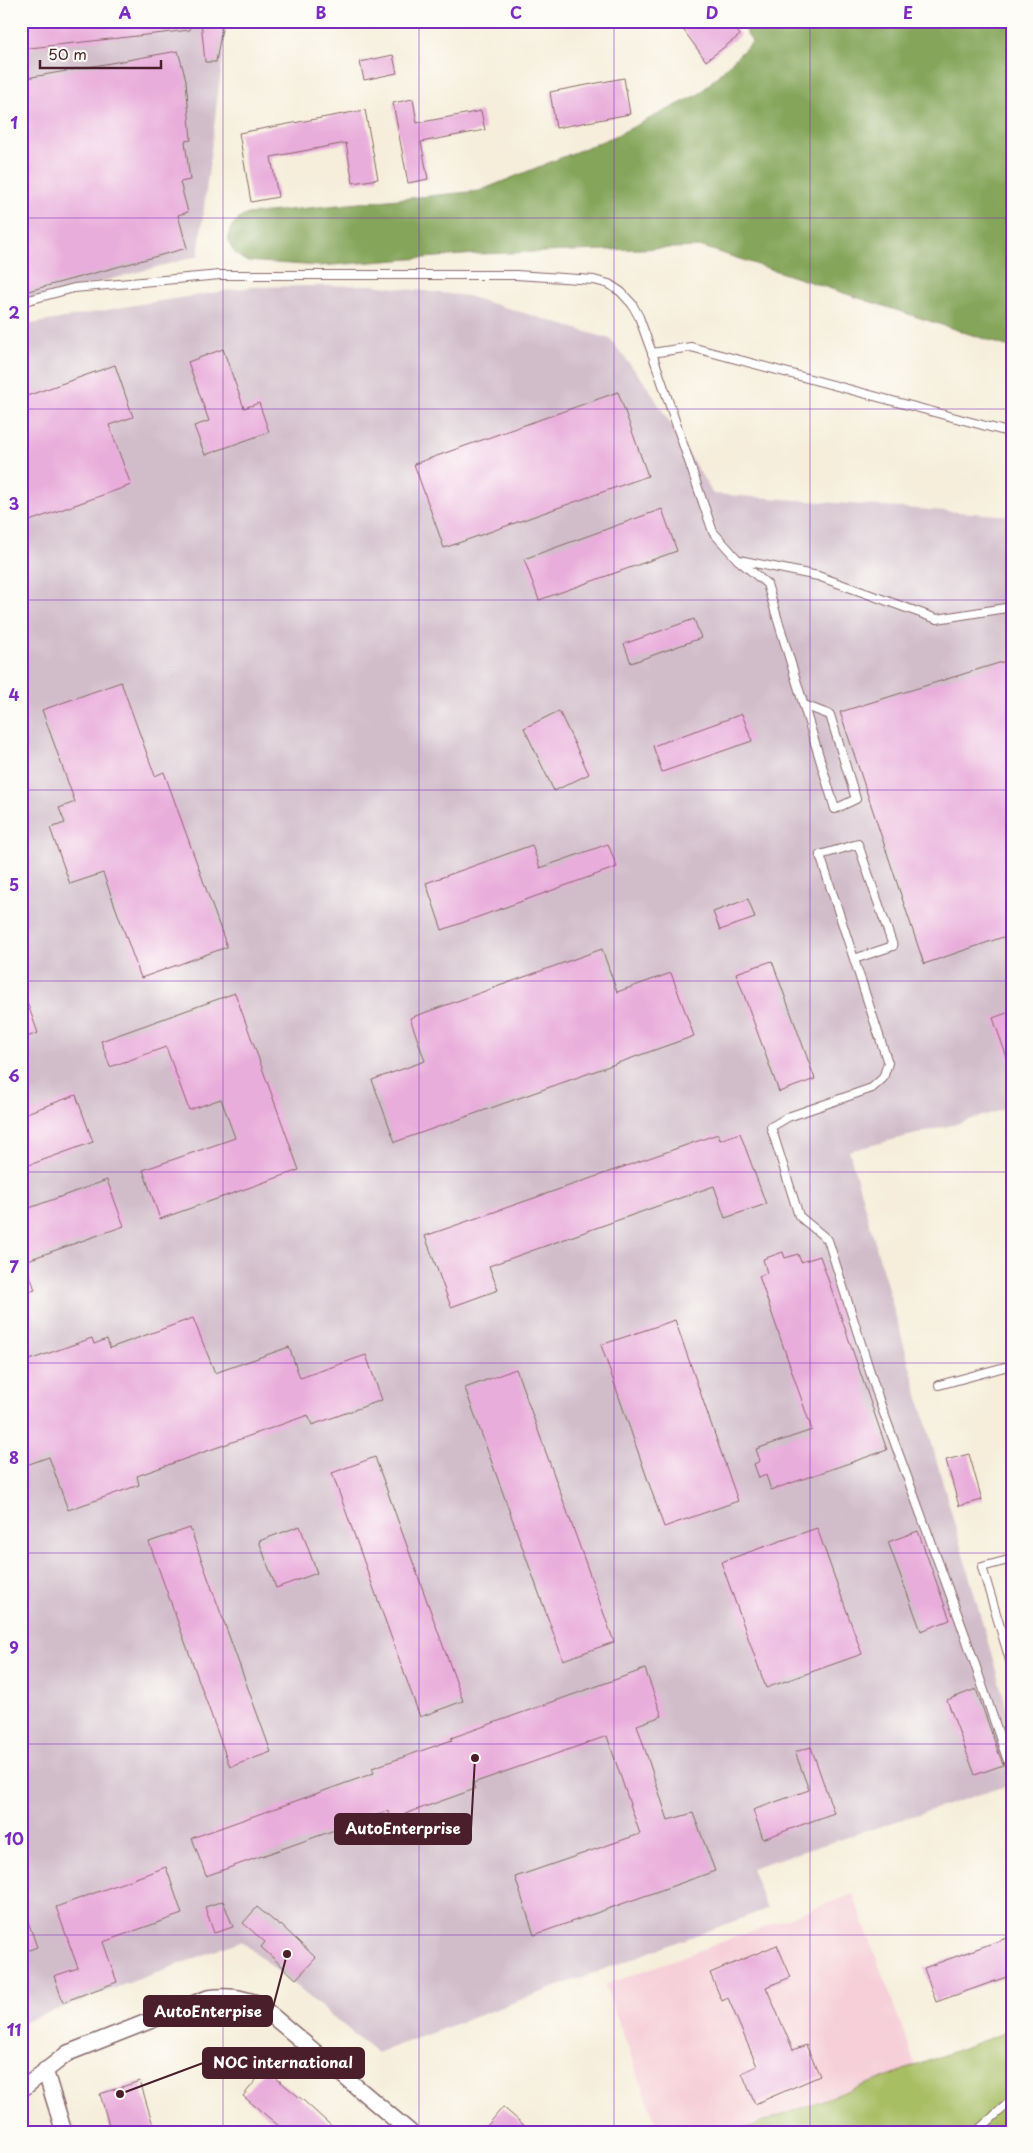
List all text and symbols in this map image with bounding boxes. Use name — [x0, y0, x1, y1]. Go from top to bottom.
text: A — [119, 0, 132, 24]
text: B — [316, 0, 327, 24]
text: C — [510, 0, 522, 24]
text: D — [706, 0, 718, 24]
text: E — [903, 0, 913, 24]
scale bar — [40, 38, 161, 70]
text: 50 m — [48, 42, 87, 65]
text: 1 — [10, 110, 18, 134]
text: 2 — [8, 300, 20, 324]
text: 3 — [9, 491, 19, 515]
text: 4 — [9, 682, 20, 706]
text: 5 — [9, 872, 19, 896]
text: 6 — [8, 1063, 20, 1087]
text: 7 — [9, 1254, 19, 1278]
text: 8 — [9, 1445, 19, 1469]
text: 9 — [9, 1635, 19, 1659]
callout: AutoEnterprise — [335, 1814, 471, 1844]
text: AutoEnterprise — [345, 1816, 461, 1839]
text: 10 — [4, 1826, 24, 1850]
callout: AutoEnterpise — [144, 1996, 272, 2026]
text: AutoEnterpise — [154, 1999, 262, 2022]
text: 11 — [7, 2017, 21, 2041]
callout: NOC international — [203, 2048, 364, 2078]
text: NOC international — [213, 2050, 353, 2073]

